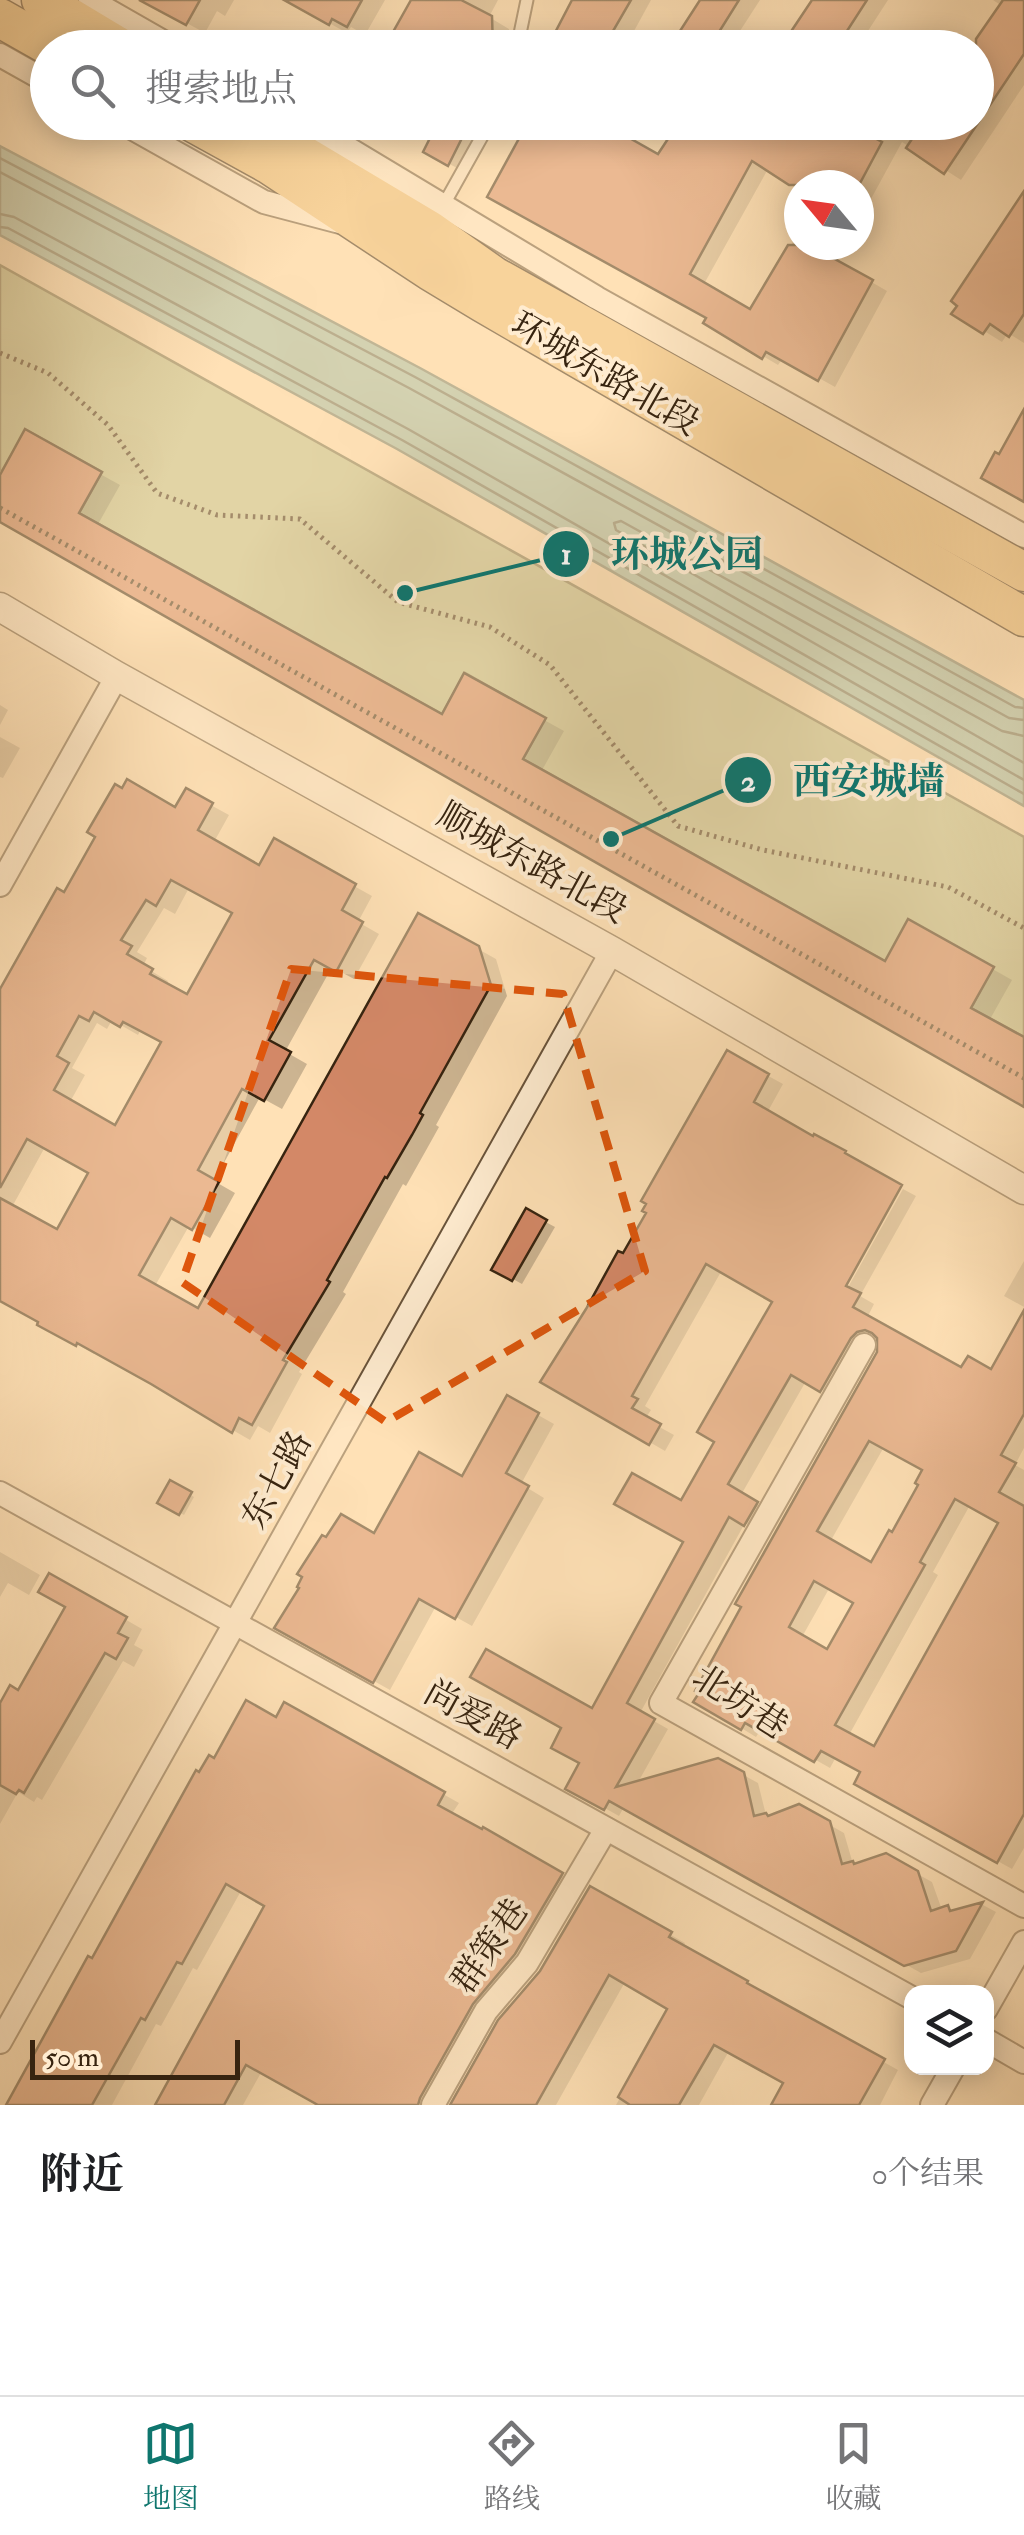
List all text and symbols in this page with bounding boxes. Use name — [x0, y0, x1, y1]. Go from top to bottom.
search box — [30, 30, 994, 140]
icon: search — [65, 58, 120, 113]
text: 搜索地点 — [145, 65, 297, 113]
north arrow — [784, 170, 874, 260]
street label: 环城东路北段 — [503, 302, 707, 446]
callout: 环城公园 — [541, 520, 783, 588]
text: 环城公园 — [611, 531, 763, 579]
text: 1 — [561, 536, 571, 573]
callout: 西安城墙 — [723, 746, 965, 814]
text: 西安城墙 — [793, 758, 945, 806]
text: 2 — [740, 763, 756, 800]
street label: 顺城东路北段 — [429, 793, 635, 933]
street label: 东七路 — [232, 1423, 322, 1537]
street label: 北坊巷 — [684, 1655, 796, 1749]
street label: 尚爱路 — [416, 1670, 530, 1760]
street label: 群策巷 — [442, 1890, 538, 2002]
map controls — [904, 1985, 994, 2075]
button: layers — [904, 1985, 994, 2075]
scale bar — [30, 2035, 240, 2080]
text: 50 m — [45, 2040, 99, 2075]
text: 附近 — [40, 2149, 124, 2201]
text: 0个结果 — [872, 2154, 984, 2194]
tab: 地图 — [143, 2416, 199, 2517]
tab: 路线 — [484, 2416, 540, 2517]
tab: 收藏 — [825, 2416, 881, 2517]

